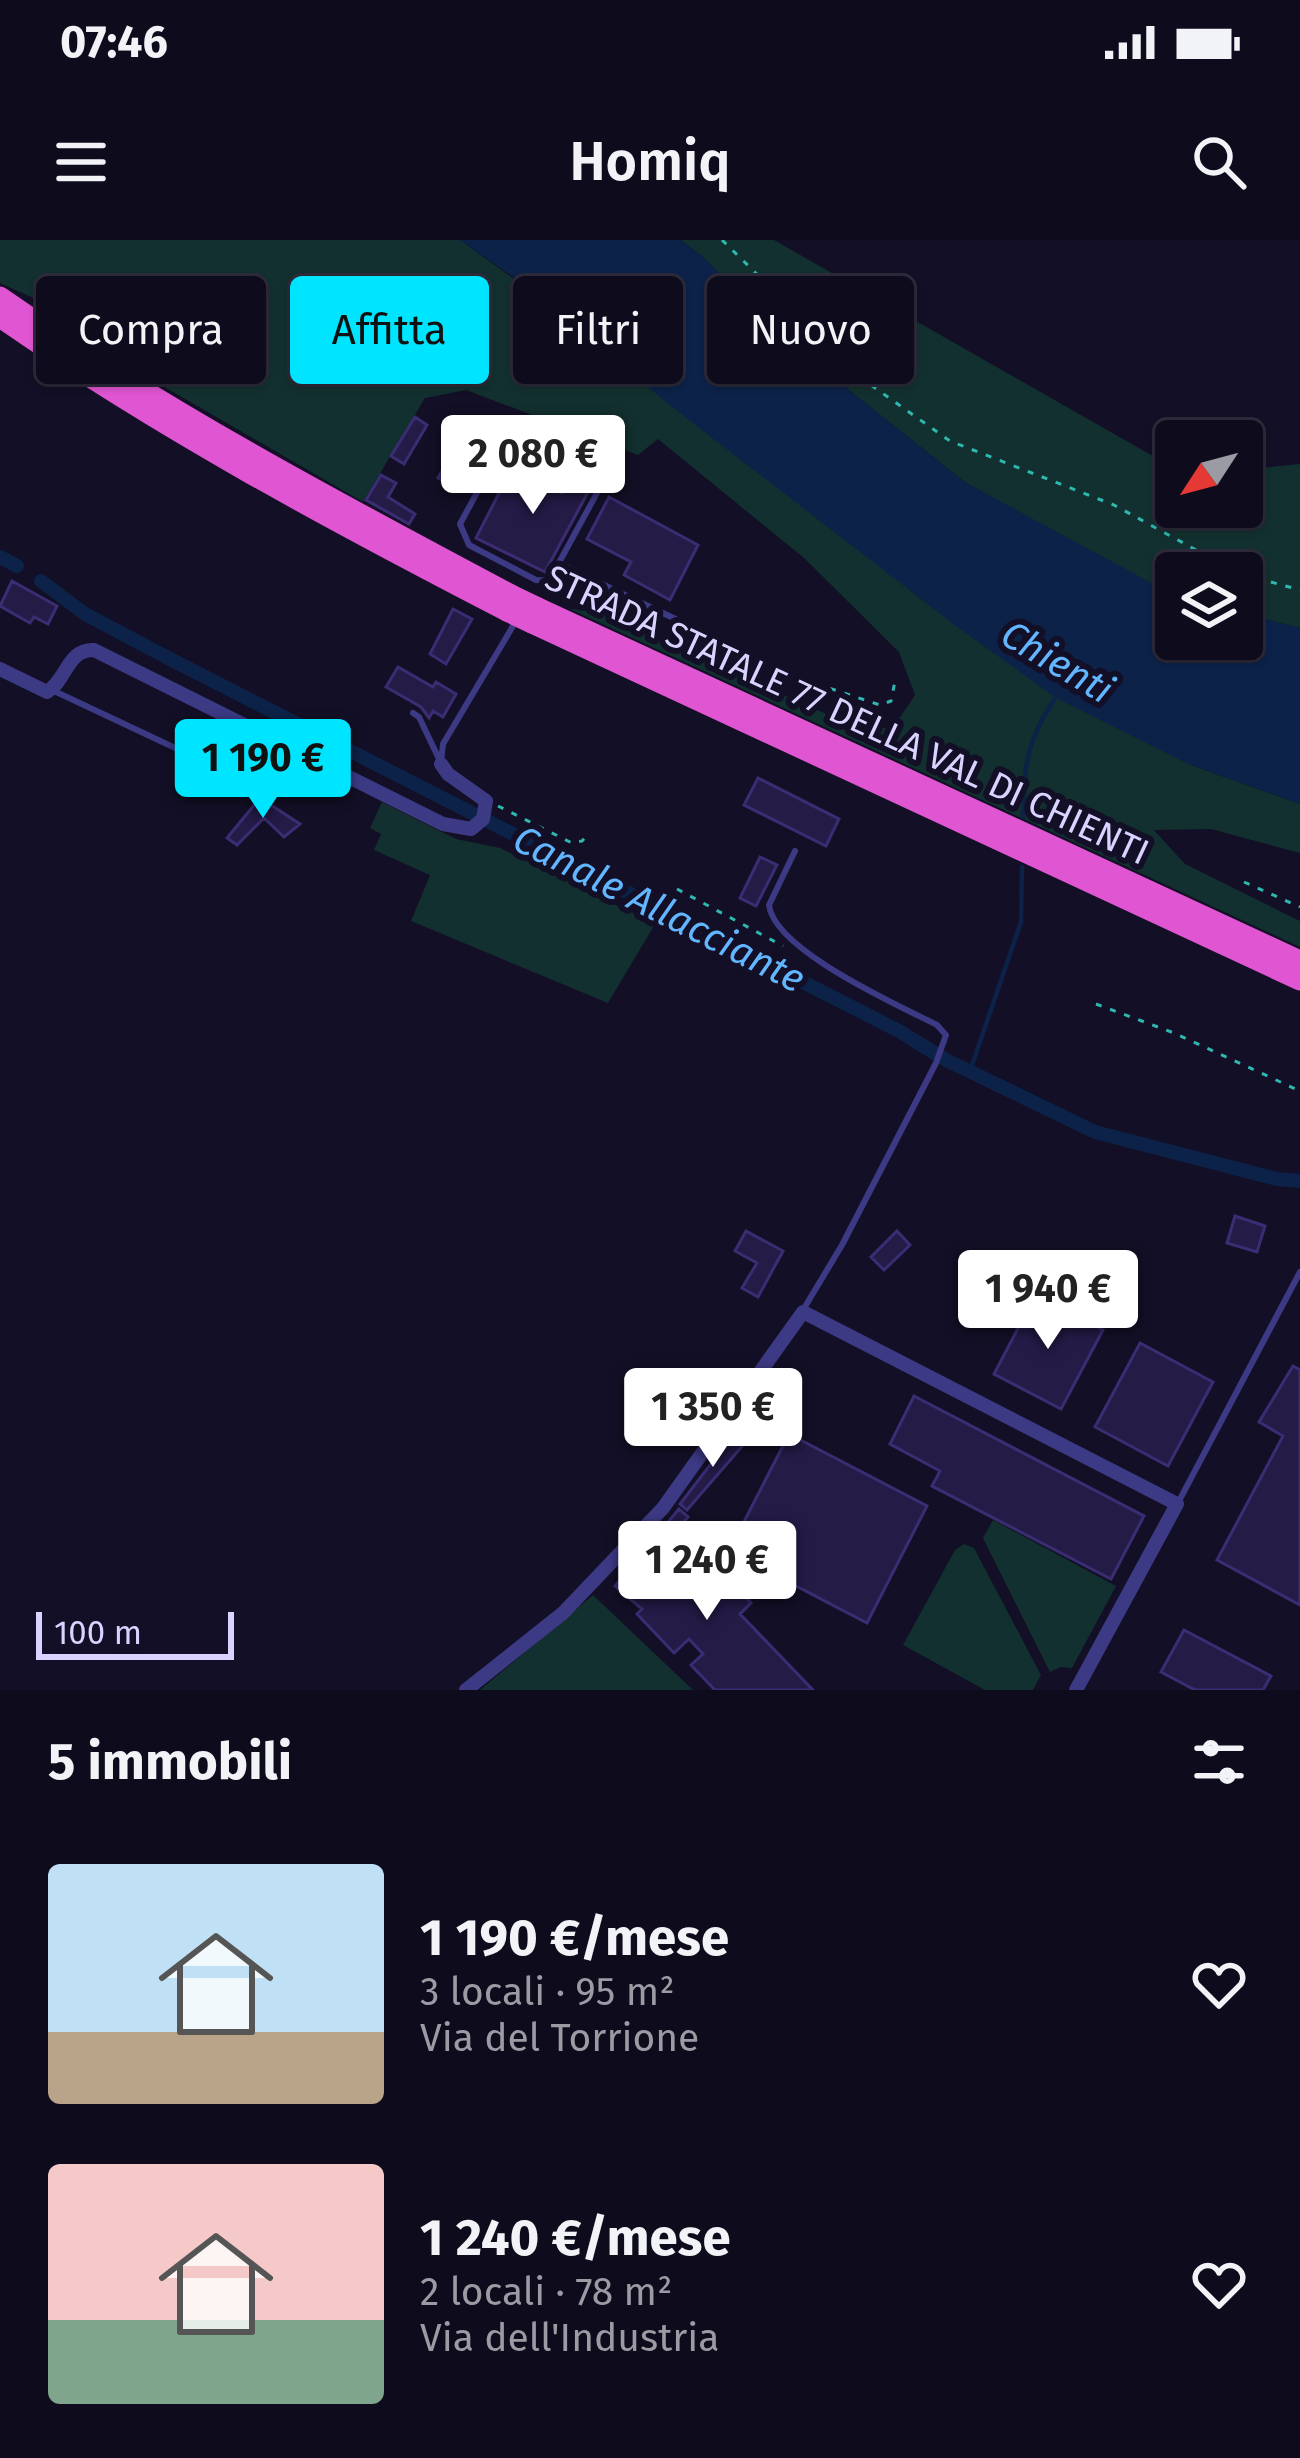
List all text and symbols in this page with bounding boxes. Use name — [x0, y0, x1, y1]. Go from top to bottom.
text: 07:46 — [60, 15, 168, 69]
icon: menu — [48, 129, 114, 195]
icon: search — [1186, 129, 1252, 195]
text: Homiq — [569, 130, 731, 194]
chip: Compra — [36, 276, 266, 384]
chip: Affitta — [290, 276, 489, 384]
chip: Filtri — [513, 276, 683, 384]
chip: Nuovo — [707, 276, 914, 384]
pin: 2 080 € — [422, 415, 644, 517]
north arrow — [1155, 420, 1263, 528]
map controls — [1155, 420, 1263, 660]
text: 2 080 € — [468, 431, 598, 477]
button: layers — [1155, 552, 1263, 660]
street label: STRADA STATALE 77 DELLA VAL DI CHIENTI — [538, 555, 1156, 875]
water label: Chienti — [993, 611, 1121, 713]
pin: 1 190 € — [152, 719, 374, 821]
text: 1 190 € — [202, 735, 324, 781]
water label: Canale Allacciante — [506, 816, 812, 1002]
pin: 1 940 € — [937, 1250, 1159, 1352]
text: 1 940 € — [985, 1266, 1111, 1312]
pin: 1 350 € — [602, 1368, 824, 1470]
text: 1 350 € — [651, 1384, 775, 1430]
pin: 1 240 € — [596, 1521, 818, 1623]
text: 1 240 € — [645, 1537, 769, 1583]
scale bar — [36, 1606, 234, 1659]
text: 100 m — [54, 1613, 142, 1653]
icon: filters — [1186, 1729, 1252, 1795]
text: 5 immobili — [48, 1731, 292, 1793]
text: 1 190 €/mese — [420, 1907, 729, 1969]
icon: home — [144, 1912, 288, 2056]
icon: heart — [1186, 1951, 1252, 2017]
text: 3 locali · 95 m² — [420, 1969, 675, 2015]
text: Via del Torrione — [420, 2015, 699, 2061]
text: 1 240 €/mese — [420, 2207, 731, 2269]
icon: home — [144, 2212, 288, 2356]
icon: heart — [1186, 2251, 1252, 2317]
text: 2 locali · 78 m² — [420, 2269, 672, 2315]
text: Via dell'Industria — [420, 2315, 720, 2361]

